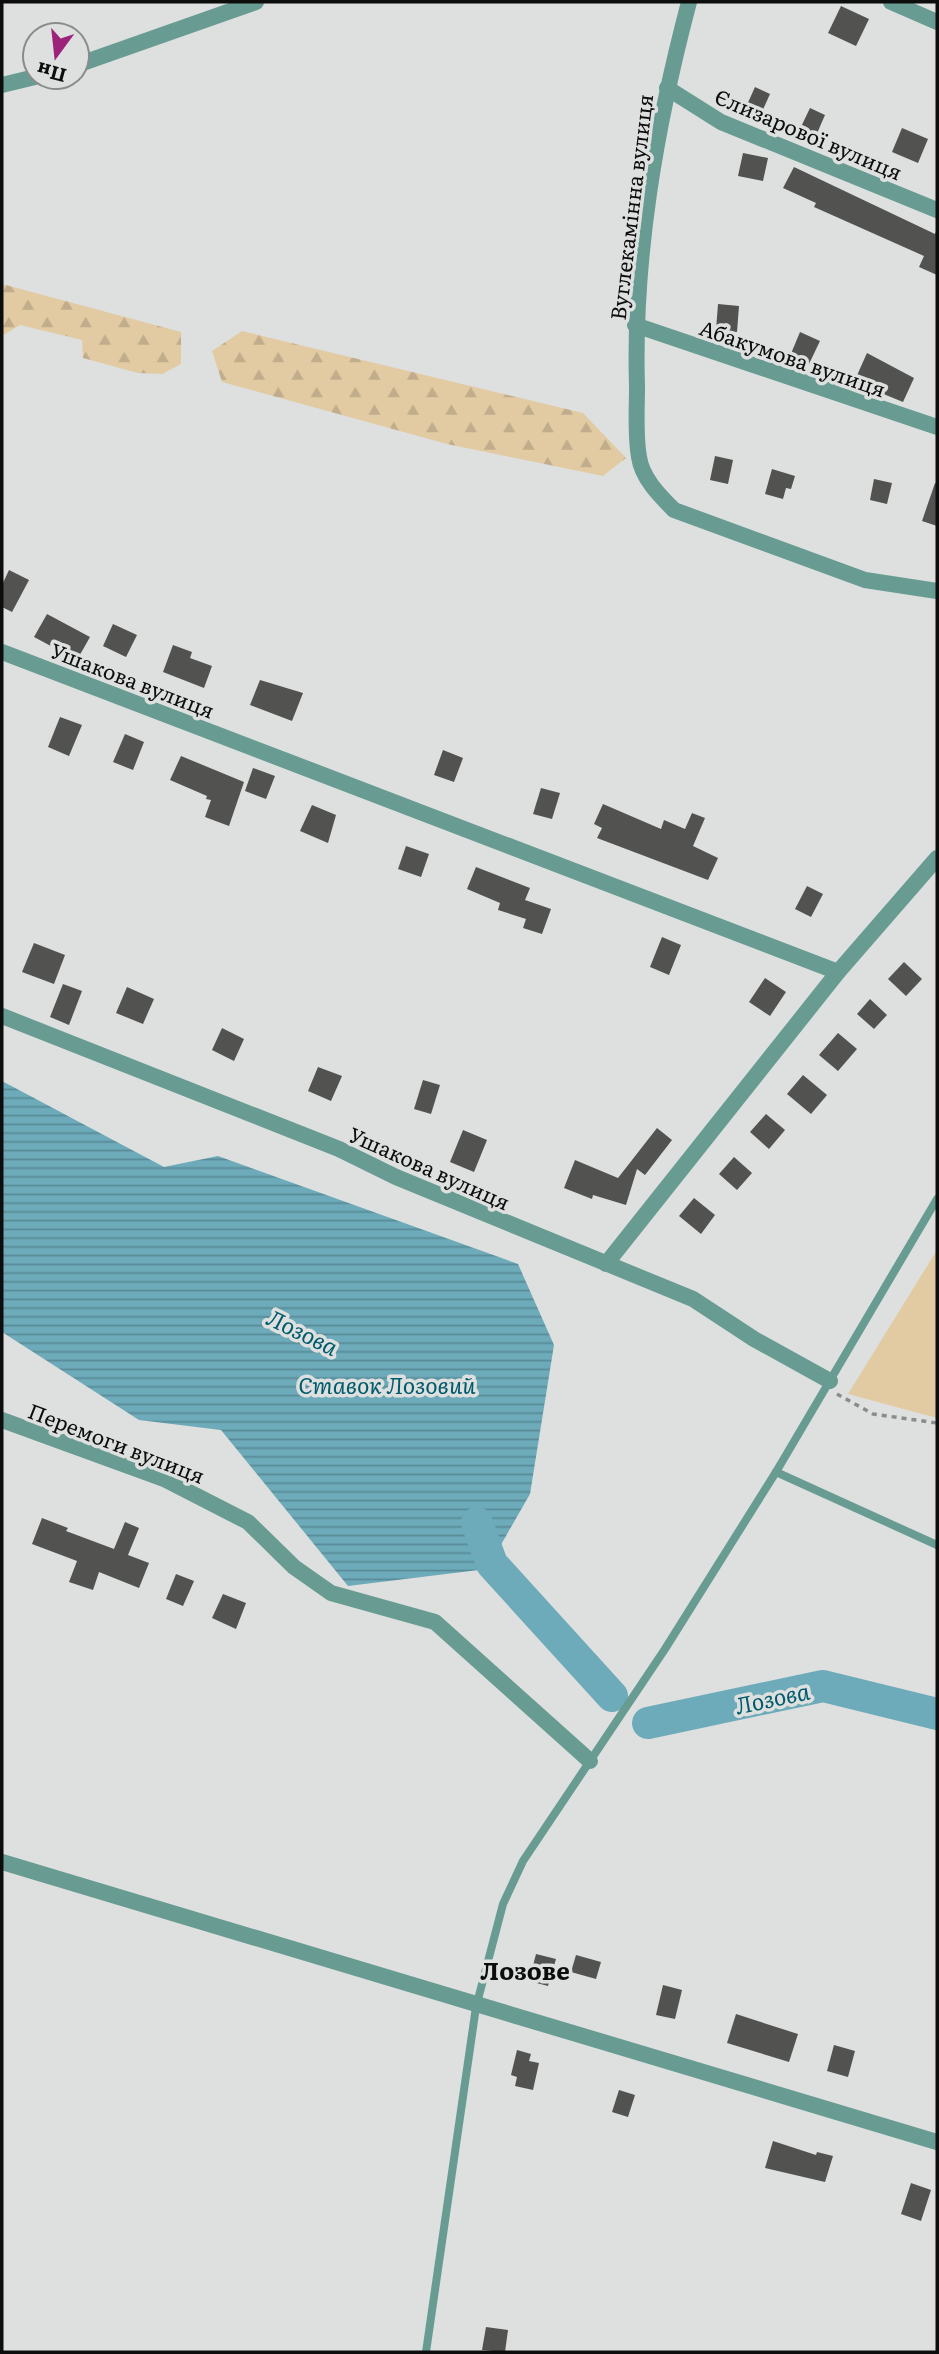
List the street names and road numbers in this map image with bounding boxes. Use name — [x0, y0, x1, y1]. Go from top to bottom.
street label: Єлизарової вулиця — [710, 79, 908, 187]
street label: Вуглекамінна вулиця — [601, 92, 659, 322]
street label: Абакумова вулиця — [696, 311, 890, 403]
street label: Ушакова вулиця — [46, 633, 220, 725]
street label: Ушакова вулиця — [344, 1118, 516, 1216]
street label: Перемоги вулиця — [24, 1394, 210, 1490]

